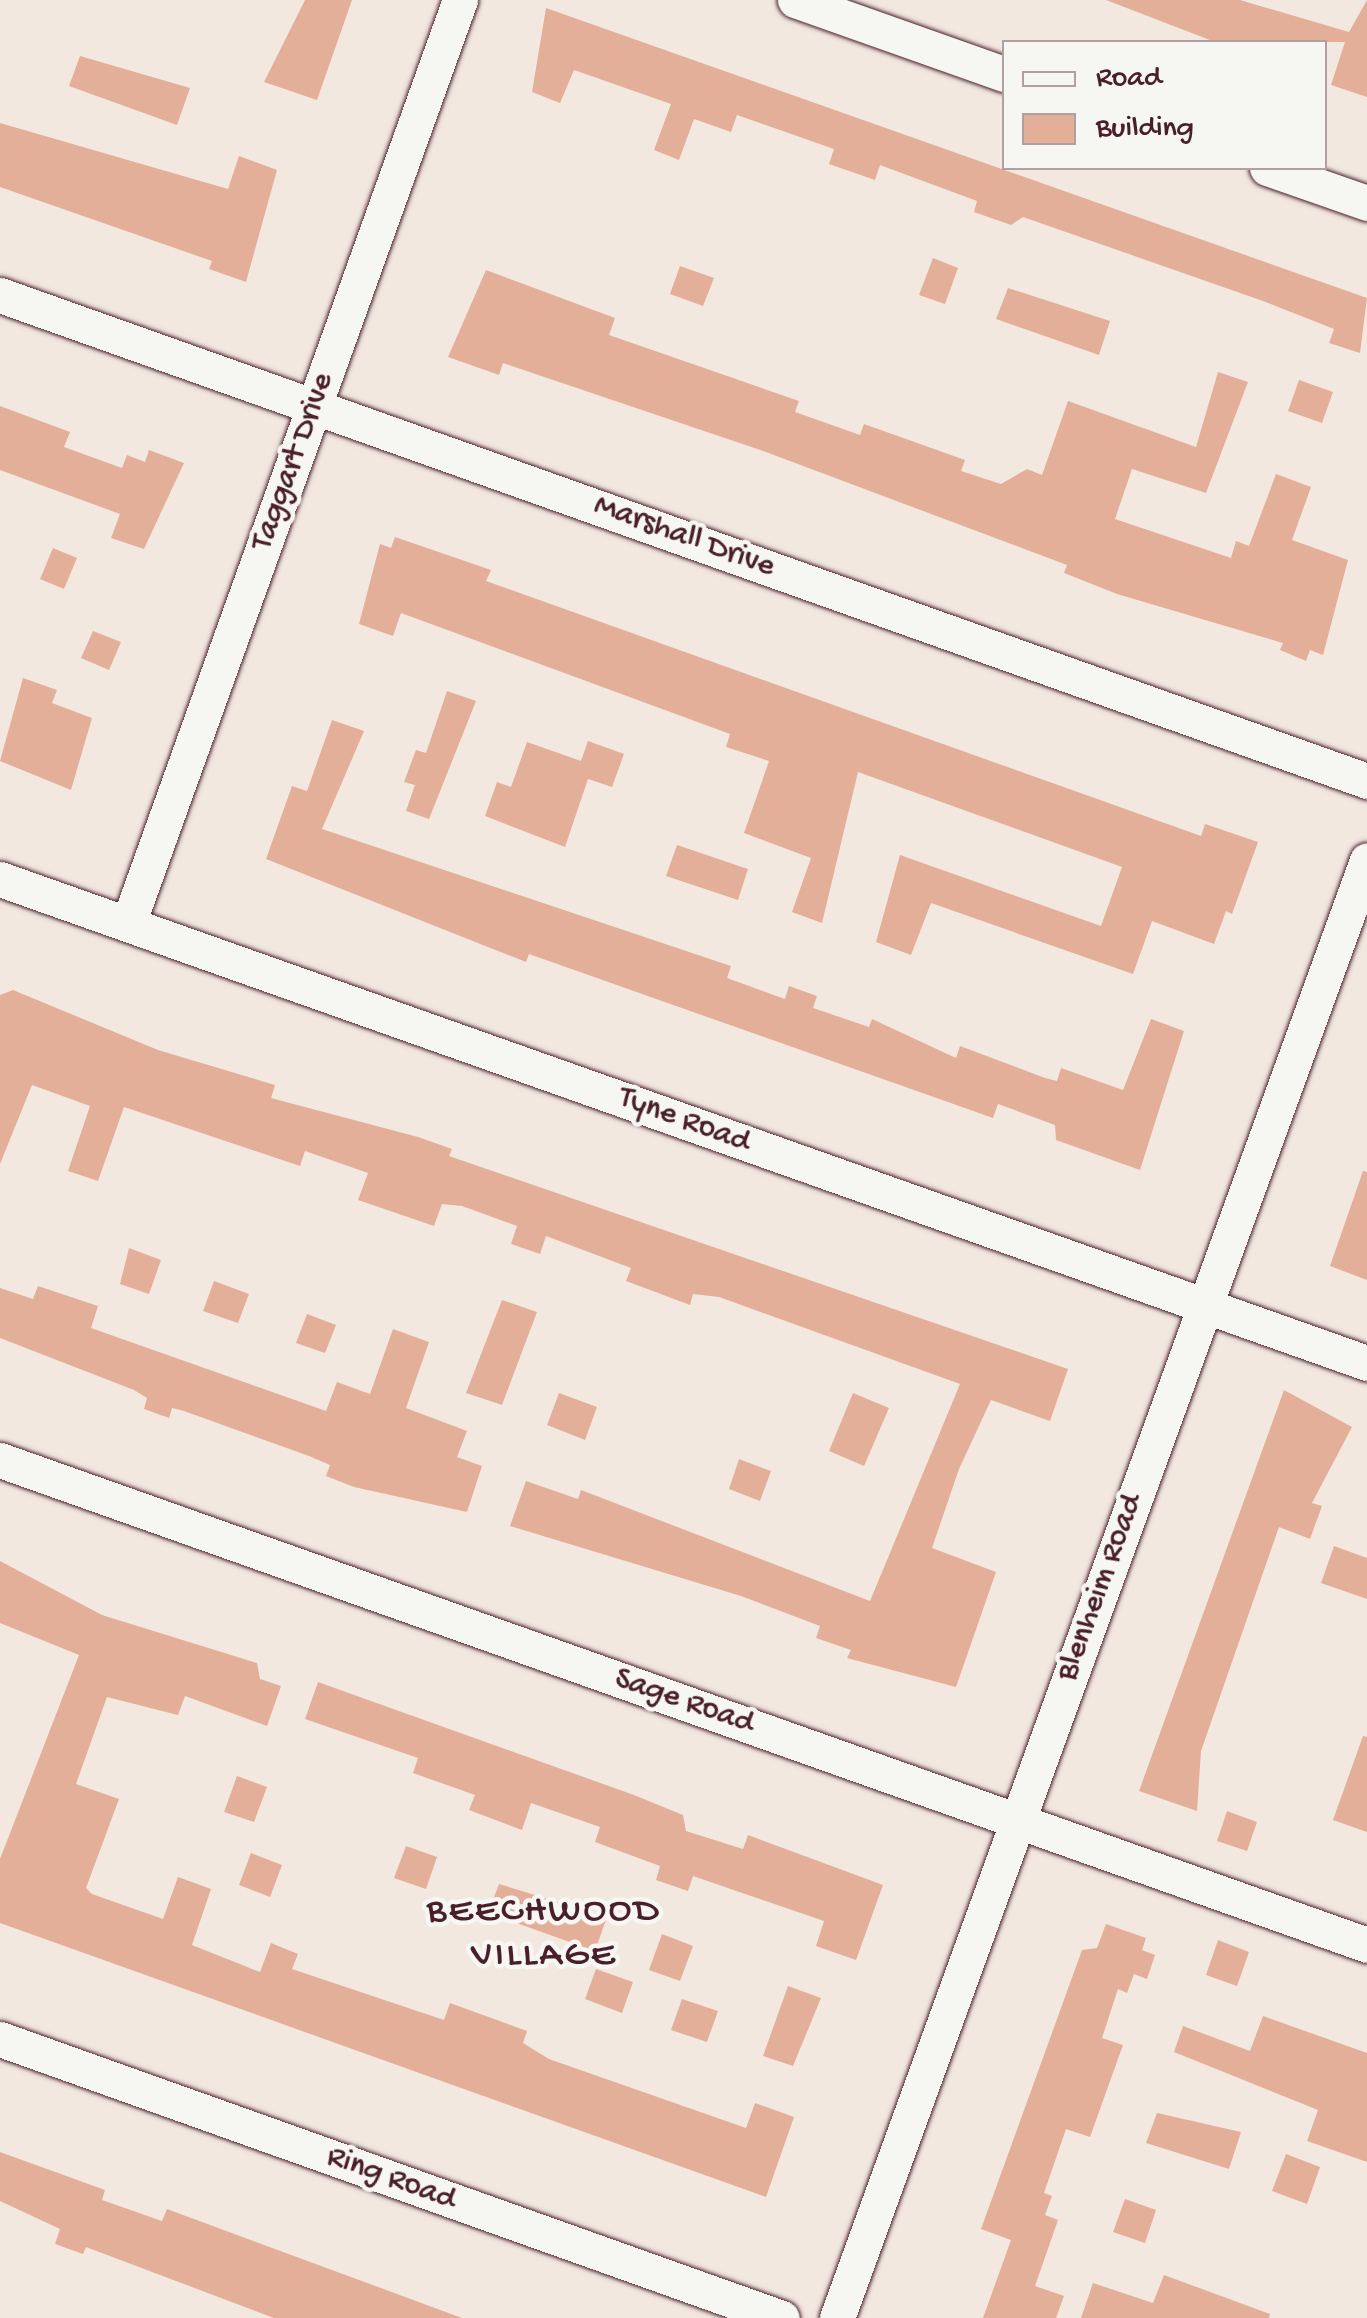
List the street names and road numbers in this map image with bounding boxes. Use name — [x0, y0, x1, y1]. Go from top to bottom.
street label: Taggart Drive — [244, 368, 344, 556]
street label: Marshall Drive — [588, 487, 780, 587]
street label: Tyne Road — [613, 1079, 755, 1163]
street label: Blenheim Road — [1049, 1489, 1153, 1687]
street label: Sage Road — [609, 1660, 759, 1744]
street label: Ring Road — [321, 2138, 461, 2220]

